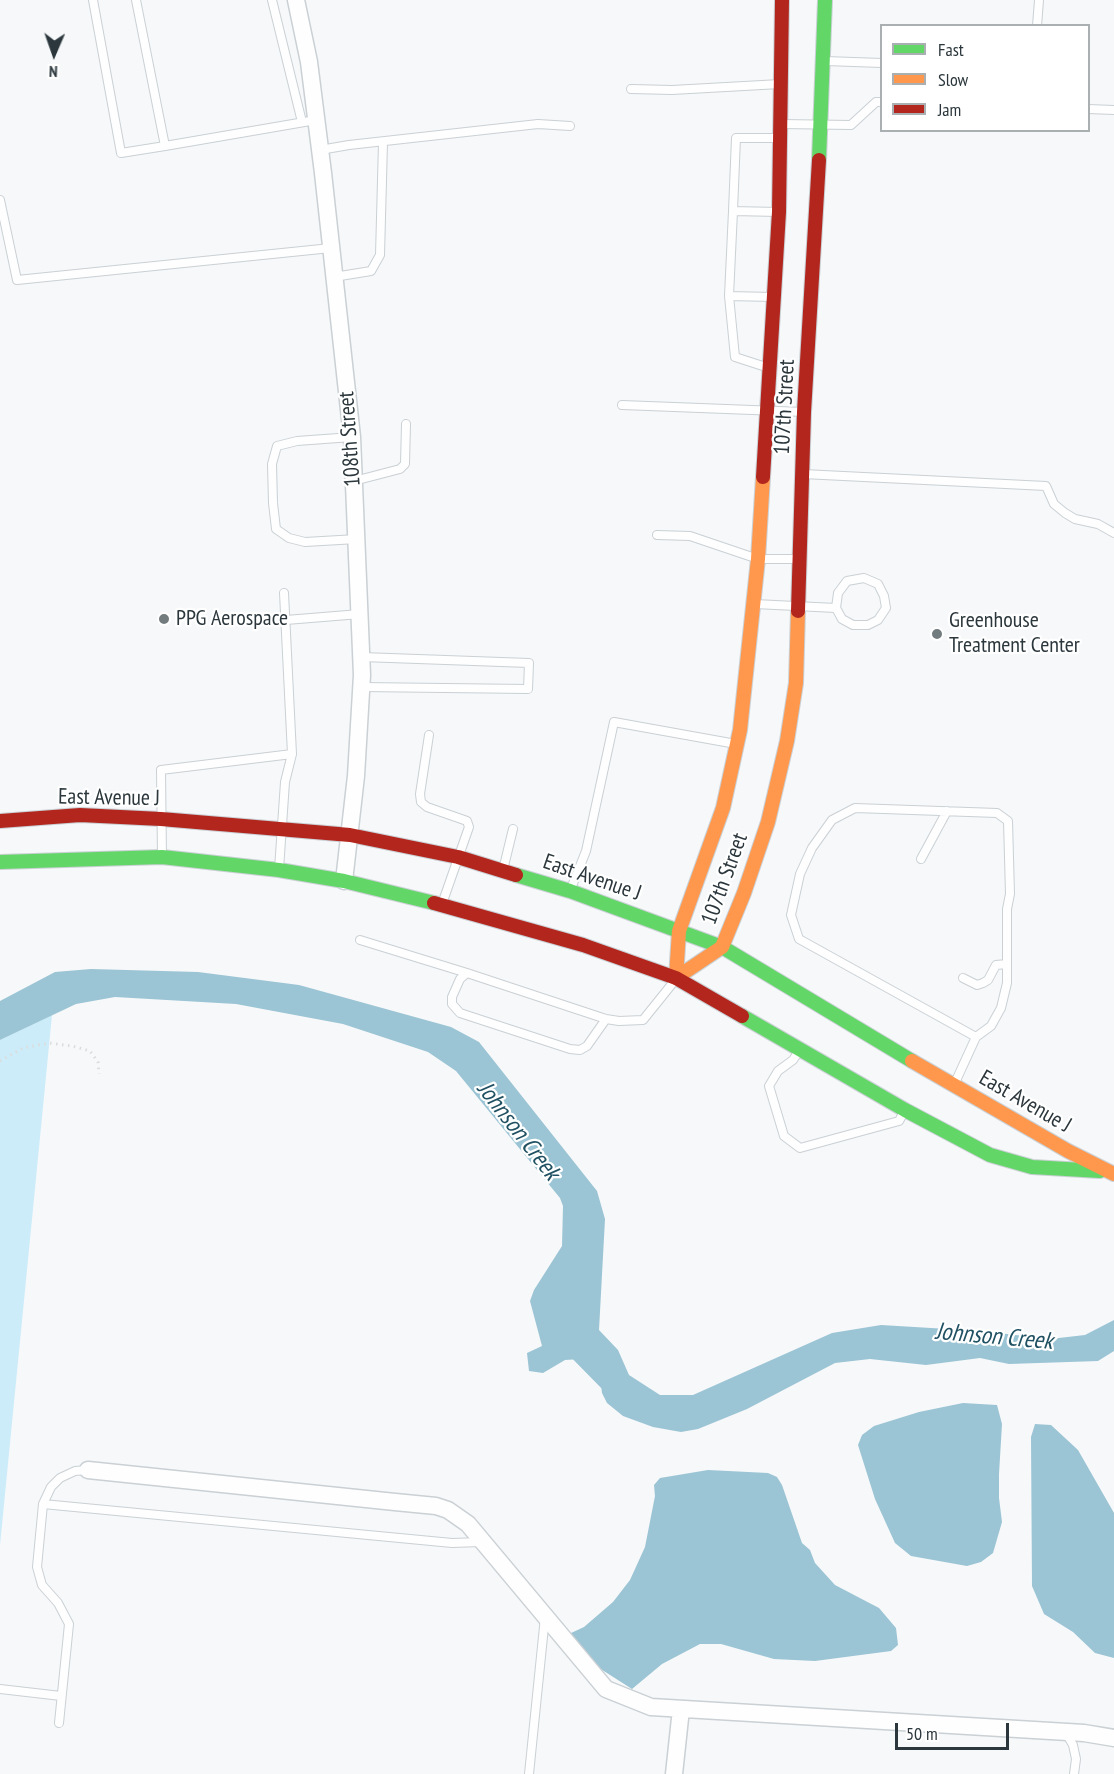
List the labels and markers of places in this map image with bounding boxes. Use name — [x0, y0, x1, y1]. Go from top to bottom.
place label: PPG Aerospace — [176, 606, 288, 632]
place label: Greenhouse Treatment Center — [949, 608, 1080, 660]
marker: PPG Aerospace — [157, 612, 171, 626]
marker: Greenhouse Treatment Center — [930, 627, 944, 641]

